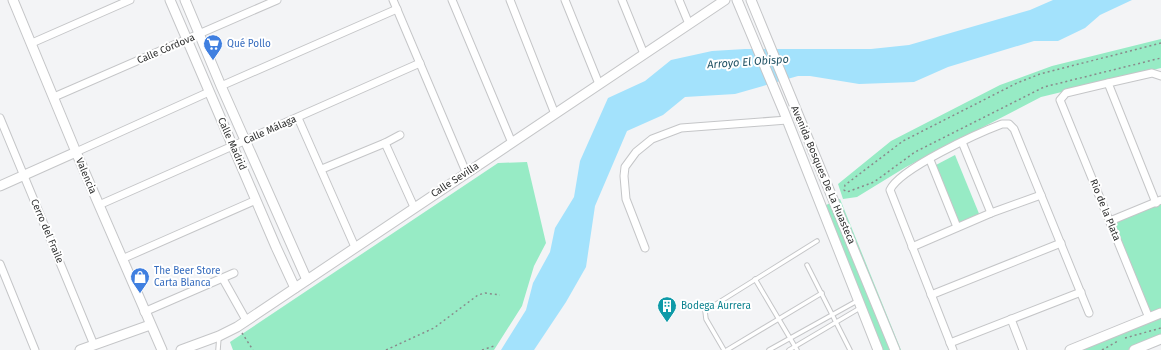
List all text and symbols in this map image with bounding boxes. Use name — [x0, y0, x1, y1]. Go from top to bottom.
street label: Calle Córdova — [135, 31, 197, 67]
supermarket icon: Qué Pollo — [202, 33, 224, 61]
place label: Qué Pollo — [227, 38, 271, 50]
water label: Arroyo El Obispo — [706, 53, 789, 71]
street label: Avenida Bosques De La Huasteca — [788, 104, 858, 246]
street label: Calle Málaga — [242, 113, 298, 147]
street label: Calle Madrid — [215, 116, 249, 172]
street label: Valencia — [73, 156, 99, 196]
street label: Calle Sevilla — [429, 160, 481, 200]
street label: Rio de la Plata — [1087, 177, 1123, 243]
street label: Cerro del Fraile — [28, 197, 66, 265]
place label: The Beer Store Carta Blanca — [154, 265, 220, 289]
shop icon: The Beer Store Carta Blanca — [129, 266, 151, 294]
building icon: Bodega Aurrera — [656, 295, 678, 323]
place label: Bodega Aurrera — [681, 300, 751, 312]

